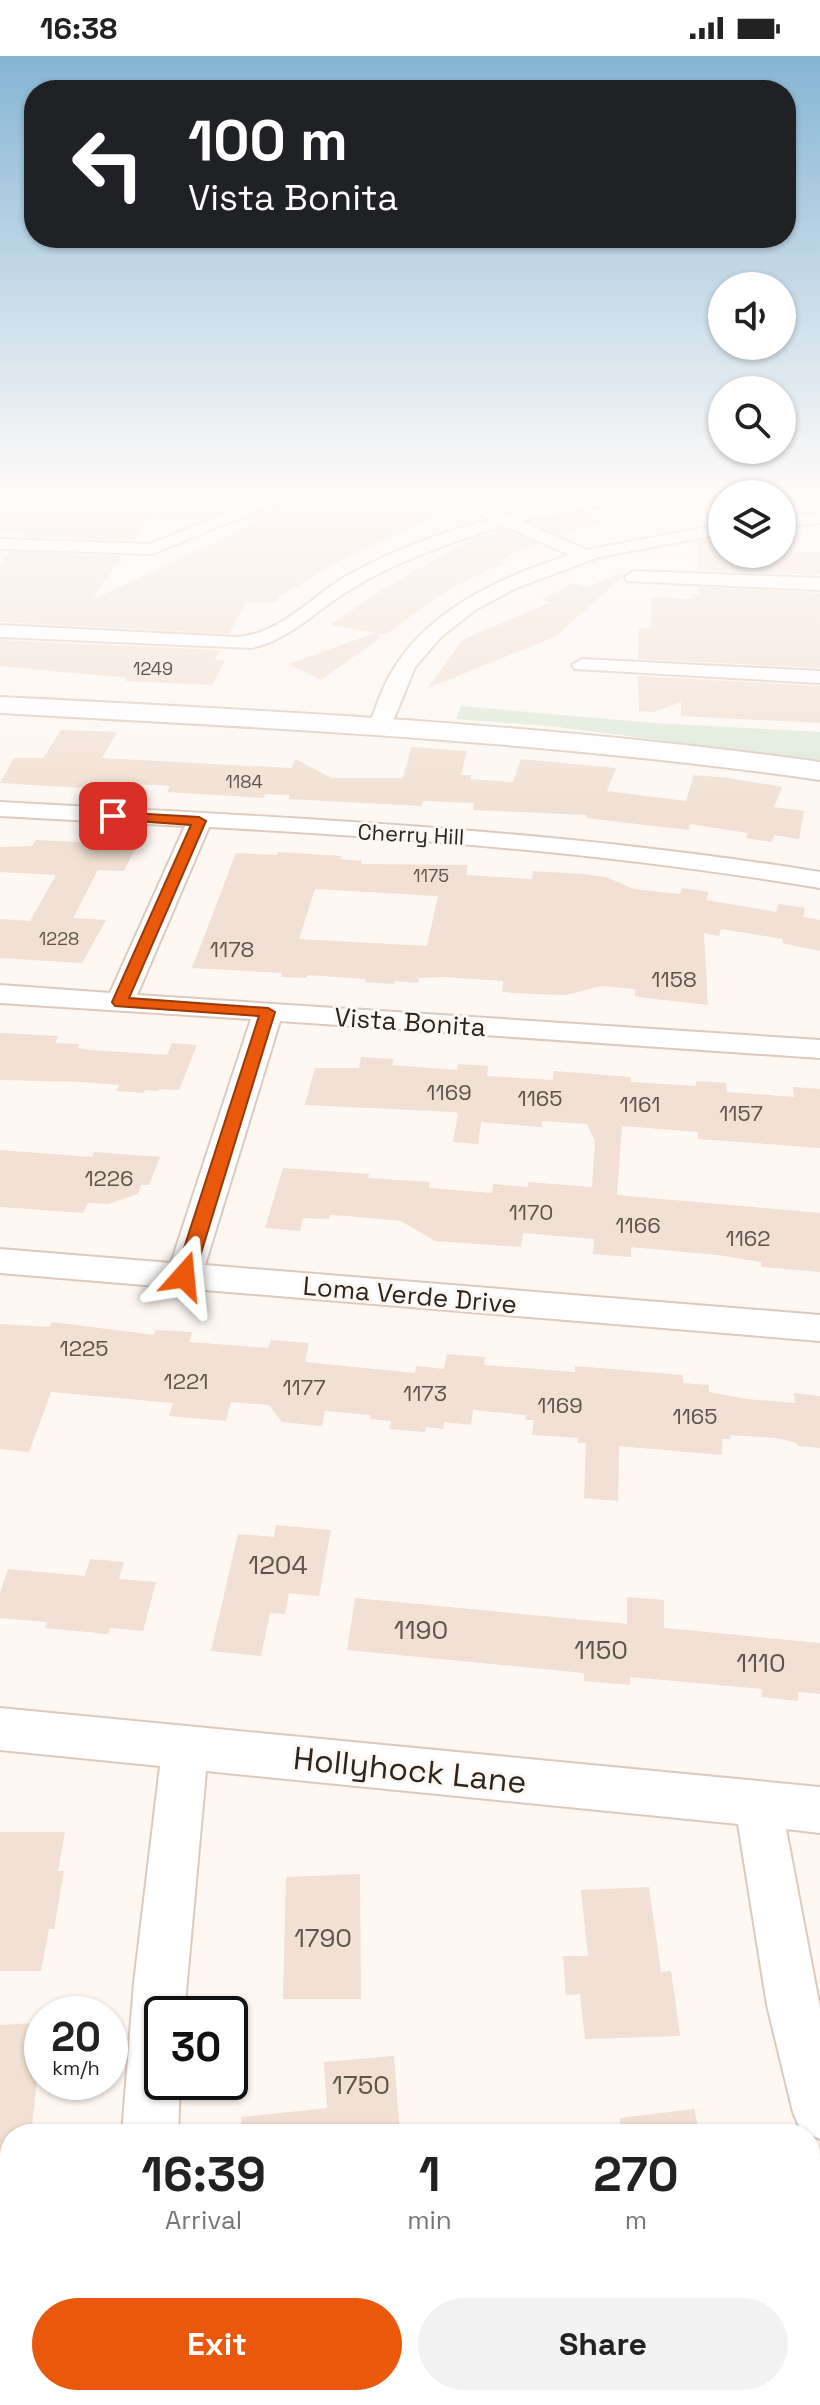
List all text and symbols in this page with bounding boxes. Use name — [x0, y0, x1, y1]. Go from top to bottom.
text: 16:38 — [40, 9, 117, 48]
text: 100 m — [188, 105, 348, 176]
icon: left — [56, 112, 160, 216]
text: Vista Bonita — [188, 175, 398, 221]
map controls — [708, 272, 796, 568]
button: sound — [708, 272, 796, 360]
button: search — [708, 376, 796, 464]
button: layers — [708, 480, 796, 568]
house number: 1249 — [133, 657, 173, 680]
house number: 1184 — [225, 770, 263, 793]
pin — [79, 782, 147, 850]
icon: arrive — [91, 794, 135, 838]
street label: Cherry Hill — [357, 817, 465, 851]
house number: 1175 — [413, 864, 449, 887]
house number: 1228 — [39, 927, 79, 950]
house number: 1178 — [210, 935, 254, 963]
house number: 1158 — [651, 965, 697, 993]
street label: Vista Bonita — [333, 1000, 487, 1044]
house number: 1169 — [426, 1078, 472, 1106]
house number: 1165 — [517, 1084, 563, 1112]
house number: 1161 — [619, 1090, 661, 1118]
house number: 1157 — [719, 1099, 763, 1127]
house number: 1226 — [84, 1164, 134, 1192]
house number: 1170 — [509, 1198, 553, 1226]
house number: 1166 — [615, 1211, 661, 1239]
house number: 1162 — [725, 1224, 771, 1252]
position arrow — [142, 1234, 226, 1318]
street label: Loma Verde Drive — [302, 1269, 518, 1321]
house number: 1225 — [60, 1334, 108, 1362]
house number: 1221 — [164, 1367, 208, 1395]
house number: 1177 — [282, 1373, 326, 1401]
house number: 1173 — [403, 1379, 447, 1407]
house number: 1169 — [537, 1391, 583, 1419]
house number: 1165 — [672, 1402, 718, 1430]
house number: 1204 — [248, 1548, 308, 1582]
house number: 1190 — [394, 1613, 448, 1647]
house number: 1150 — [574, 1633, 628, 1667]
house number: 1110 — [736, 1646, 786, 1680]
street label: Hollyhock Lane — [291, 1738, 529, 1802]
house number: 1790 — [294, 1921, 352, 1955]
speed limit sign: 30 — [144, 1996, 248, 2100]
text: 20 — [51, 2012, 101, 2063]
text: km/h — [52, 2055, 100, 2081]
house number: 1750 — [332, 2068, 390, 2102]
text: 16:39 — [141, 2144, 266, 2205]
text: 1 — [419, 2144, 440, 2205]
text: 270 — [593, 2144, 679, 2205]
text: Arrival — [165, 2203, 242, 2237]
text: min — [407, 2203, 452, 2237]
text: m — [625, 2203, 647, 2237]
button: Exit — [32, 2298, 402, 2390]
button: Share — [418, 2298, 788, 2390]

